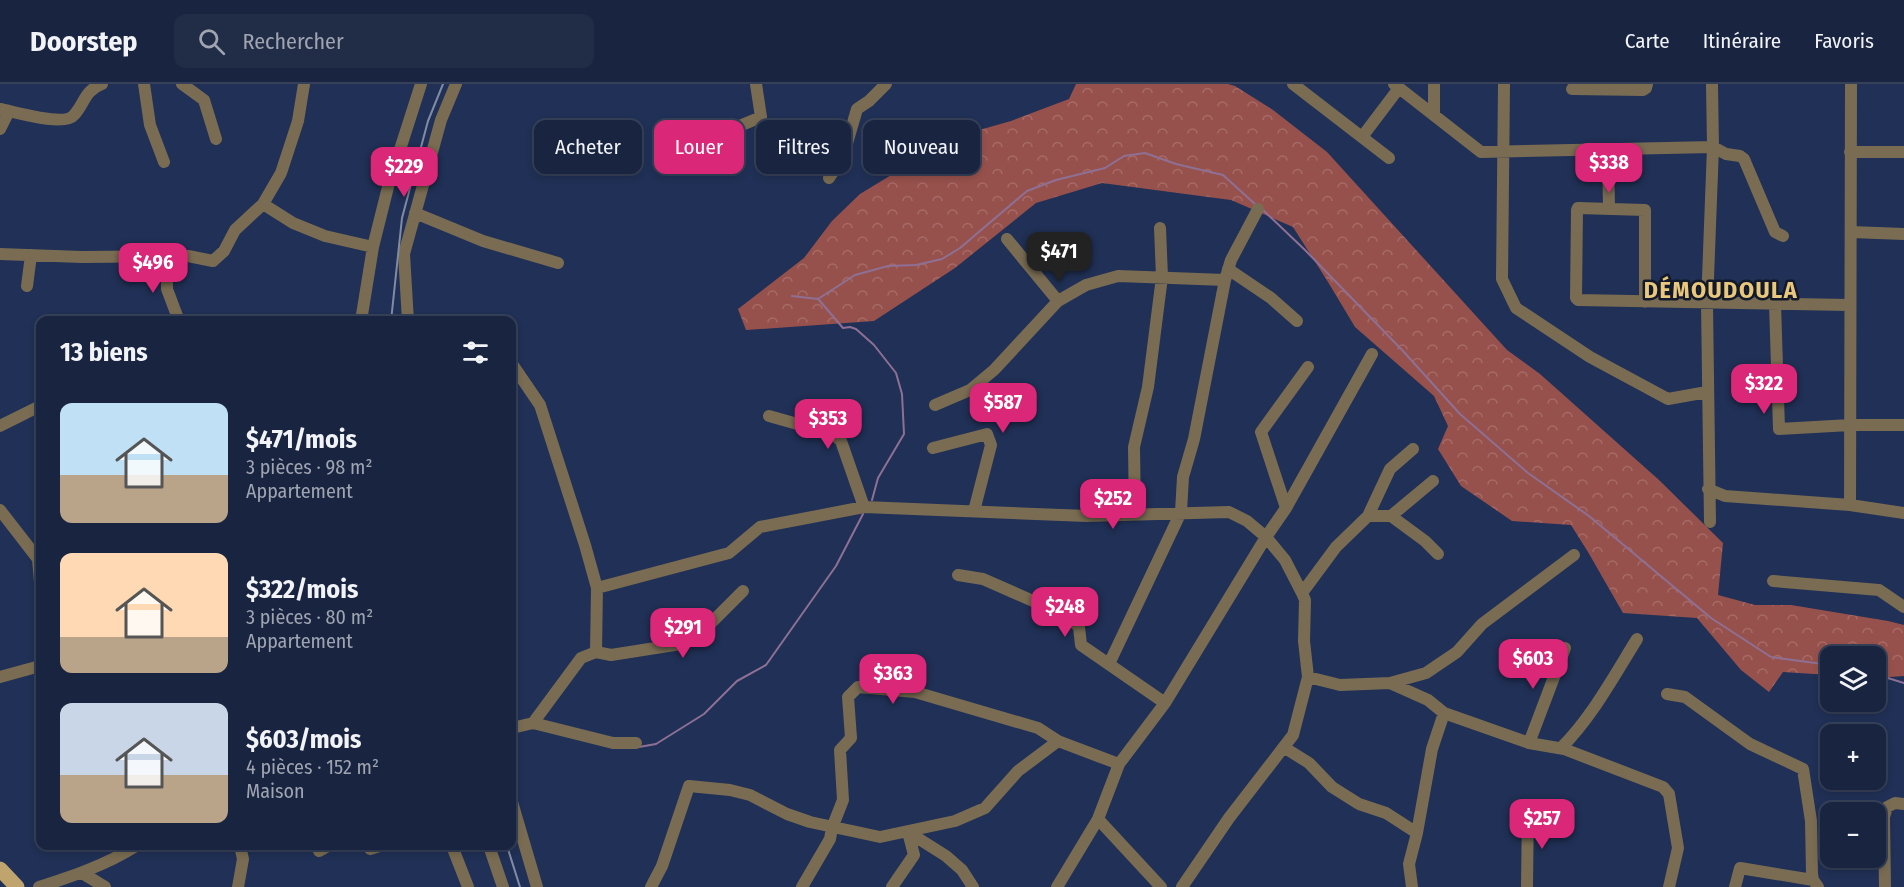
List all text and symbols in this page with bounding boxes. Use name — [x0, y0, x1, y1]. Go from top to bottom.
search box — [174, 14, 594, 68]
text: Doorstep — [30, 25, 138, 58]
icon: search — [195, 25, 228, 58]
text: Rechercher — [243, 28, 344, 55]
text: Carte — [1625, 28, 1670, 54]
text: Itinéraire — [1703, 28, 1781, 54]
text: Favoris — [1814, 28, 1874, 54]
chip: Acheter — [534, 120, 642, 174]
chip: Louer — [654, 120, 744, 174]
chip: Filtres — [756, 120, 851, 174]
chip: Nouveau — [863, 120, 980, 174]
pin: $338 — [1573, 143, 1645, 194]
pin: $229 — [368, 147, 440, 198]
text: $338 — [1589, 150, 1629, 174]
text: $229 — [385, 154, 423, 178]
pin: $471 — [1023, 232, 1095, 283]
text: $471 — [1041, 239, 1077, 263]
pin: $496 — [117, 243, 189, 294]
text: $496 — [133, 250, 173, 274]
district label: DÉMOUDOULA — [1644, 275, 1798, 304]
icon: filters — [459, 336, 492, 369]
text: 13 biens — [60, 337, 148, 368]
pin: $322 — [1728, 364, 1800, 415]
text: $322 — [1745, 371, 1783, 395]
pin: $587 — [967, 383, 1039, 434]
text: $587 — [984, 390, 1022, 414]
pin: $353 — [792, 399, 864, 450]
text: $353 — [809, 406, 847, 430]
text: $471/mois — [246, 424, 357, 455]
icon: home — [108, 427, 180, 499]
text: 3 pièces · 98 m² — [246, 455, 372, 479]
text: Appartement — [246, 479, 353, 503]
pin: $252 — [1077, 479, 1149, 530]
text: $252 — [1094, 486, 1132, 510]
text: $322/mois — [246, 574, 358, 605]
icon: home — [108, 577, 180, 649]
pin: $248 — [1029, 587, 1101, 638]
text: $248 — [1045, 594, 1085, 618]
text: 3 pièces · 80 m² — [246, 605, 373, 629]
pin: $291 — [647, 608, 719, 659]
text: $291 — [664, 615, 702, 639]
text: Appartement — [246, 629, 353, 653]
pin: $603 — [1497, 639, 1569, 690]
text: $603 — [1513, 646, 1553, 670]
map controls — [1820, 646, 1886, 868]
button: layers — [1820, 646, 1886, 712]
pin: $363 — [857, 654, 929, 705]
text: $363 — [873, 661, 913, 685]
text: $603/mois — [246, 724, 362, 755]
button: + — [1820, 724, 1886, 790]
icon: home — [108, 727, 180, 799]
text: 4 pièces · 152 m² — [246, 755, 379, 779]
text: Maison — [246, 779, 305, 803]
pin: $257 — [1506, 799, 1578, 850]
button: − — [1820, 802, 1886, 868]
text: $257 — [1524, 806, 1560, 830]

